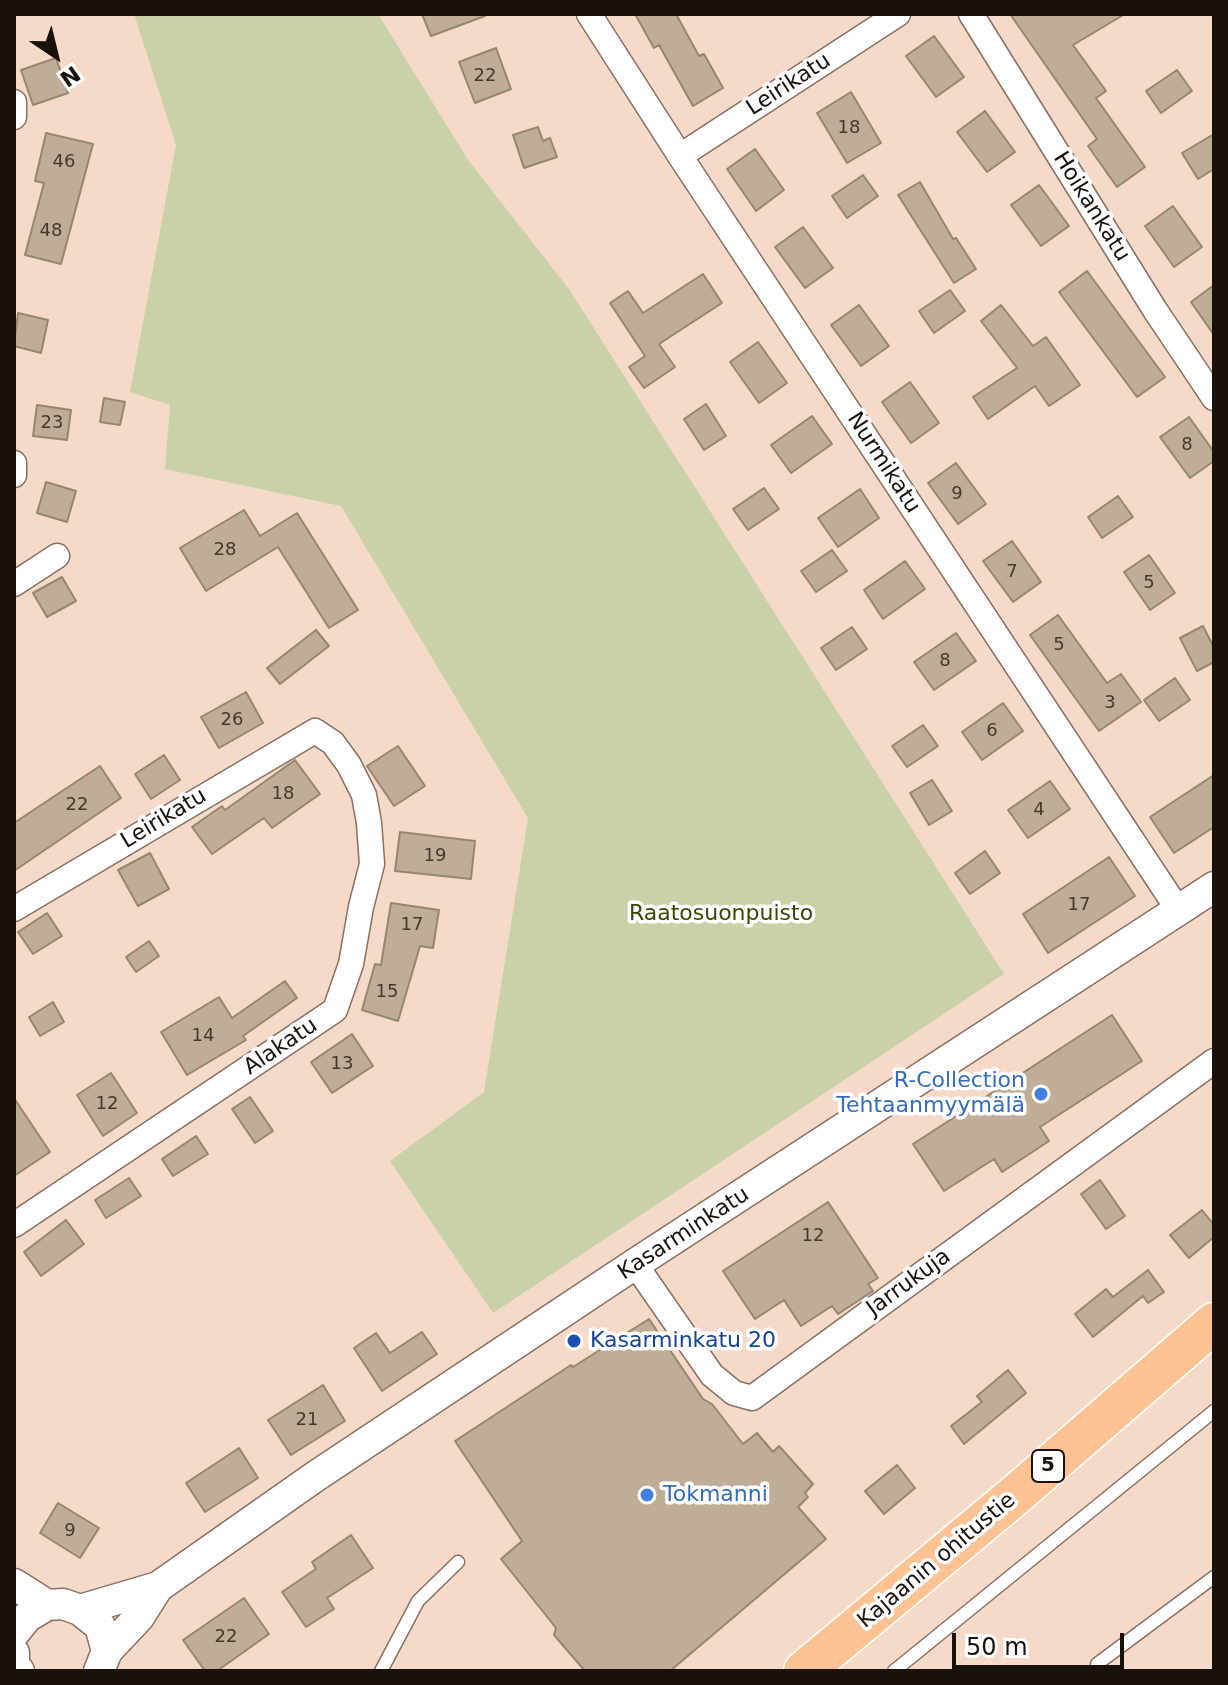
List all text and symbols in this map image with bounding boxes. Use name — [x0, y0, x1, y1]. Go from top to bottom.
north arrow — [16, 16, 96, 96]
street label: Leirikatu — [742, 48, 836, 122]
text: N — [55, 61, 85, 92]
house number: 22 — [474, 65, 496, 87]
house number: 18 — [838, 117, 860, 139]
street label: Hoikankatu — [1047, 147, 1135, 267]
house number: 46 — [53, 151, 75, 173]
house number: 48 — [40, 220, 62, 242]
street label: Nurmikatu — [841, 408, 925, 518]
house number: 23 — [41, 412, 63, 434]
house number: 8 — [1181, 434, 1193, 456]
house number: 9 — [951, 483, 963, 505]
house number: 28 — [214, 539, 236, 561]
house number: 7 — [1006, 561, 1018, 583]
house number: 5 — [1143, 572, 1155, 594]
house number: 5 — [1053, 634, 1065, 656]
house number: 8 — [939, 650, 951, 672]
house number: 3 — [1104, 692, 1116, 714]
house number: 26 — [221, 709, 243, 731]
house number: 6 — [986, 720, 998, 742]
street label: Leirikatu — [116, 783, 212, 855]
house number: 18 — [272, 783, 294, 805]
house number: 22 — [66, 794, 88, 816]
house number: 4 — [1033, 799, 1045, 821]
house number: 19 — [424, 845, 446, 867]
house number: 17 — [1068, 894, 1090, 916]
park label: Raatosuonpuisto — [629, 901, 813, 927]
house number: 17 — [401, 914, 423, 936]
house number: 15 — [376, 981, 398, 1003]
street label: Alakatu — [239, 1013, 323, 1081]
house number: 14 — [192, 1025, 214, 1047]
house number: 13 — [331, 1053, 353, 1075]
place label: R-Collection Tehtaanmyymälä — [836, 1068, 1025, 1120]
marker: R-Collection Tehtaanmyymälä — [1032, 1085, 1050, 1103]
house number: 12 — [96, 1093, 118, 1115]
street label: Kasarminkatu — [613, 1182, 755, 1286]
house number: 12 — [802, 1225, 824, 1247]
street label: Jarrukuja — [862, 1244, 956, 1322]
place label: Kasarminkatu 20 — [590, 1328, 776, 1354]
marker: Kasarminkatu 20 — [565, 1332, 583, 1350]
house number: 21 — [296, 1409, 318, 1431]
road number: 5 — [1032, 1450, 1064, 1482]
place label: Tokmanni — [663, 1482, 768, 1508]
marker: Tokmanni — [638, 1486, 656, 1504]
street label: Kajaanin ohitustie — [853, 1487, 1021, 1635]
house number: 9 — [64, 1520, 76, 1542]
scale bar — [956, 1617, 1128, 1667]
house number: 22 — [215, 1626, 237, 1648]
text: 50 m — [966, 1633, 1028, 1661]

